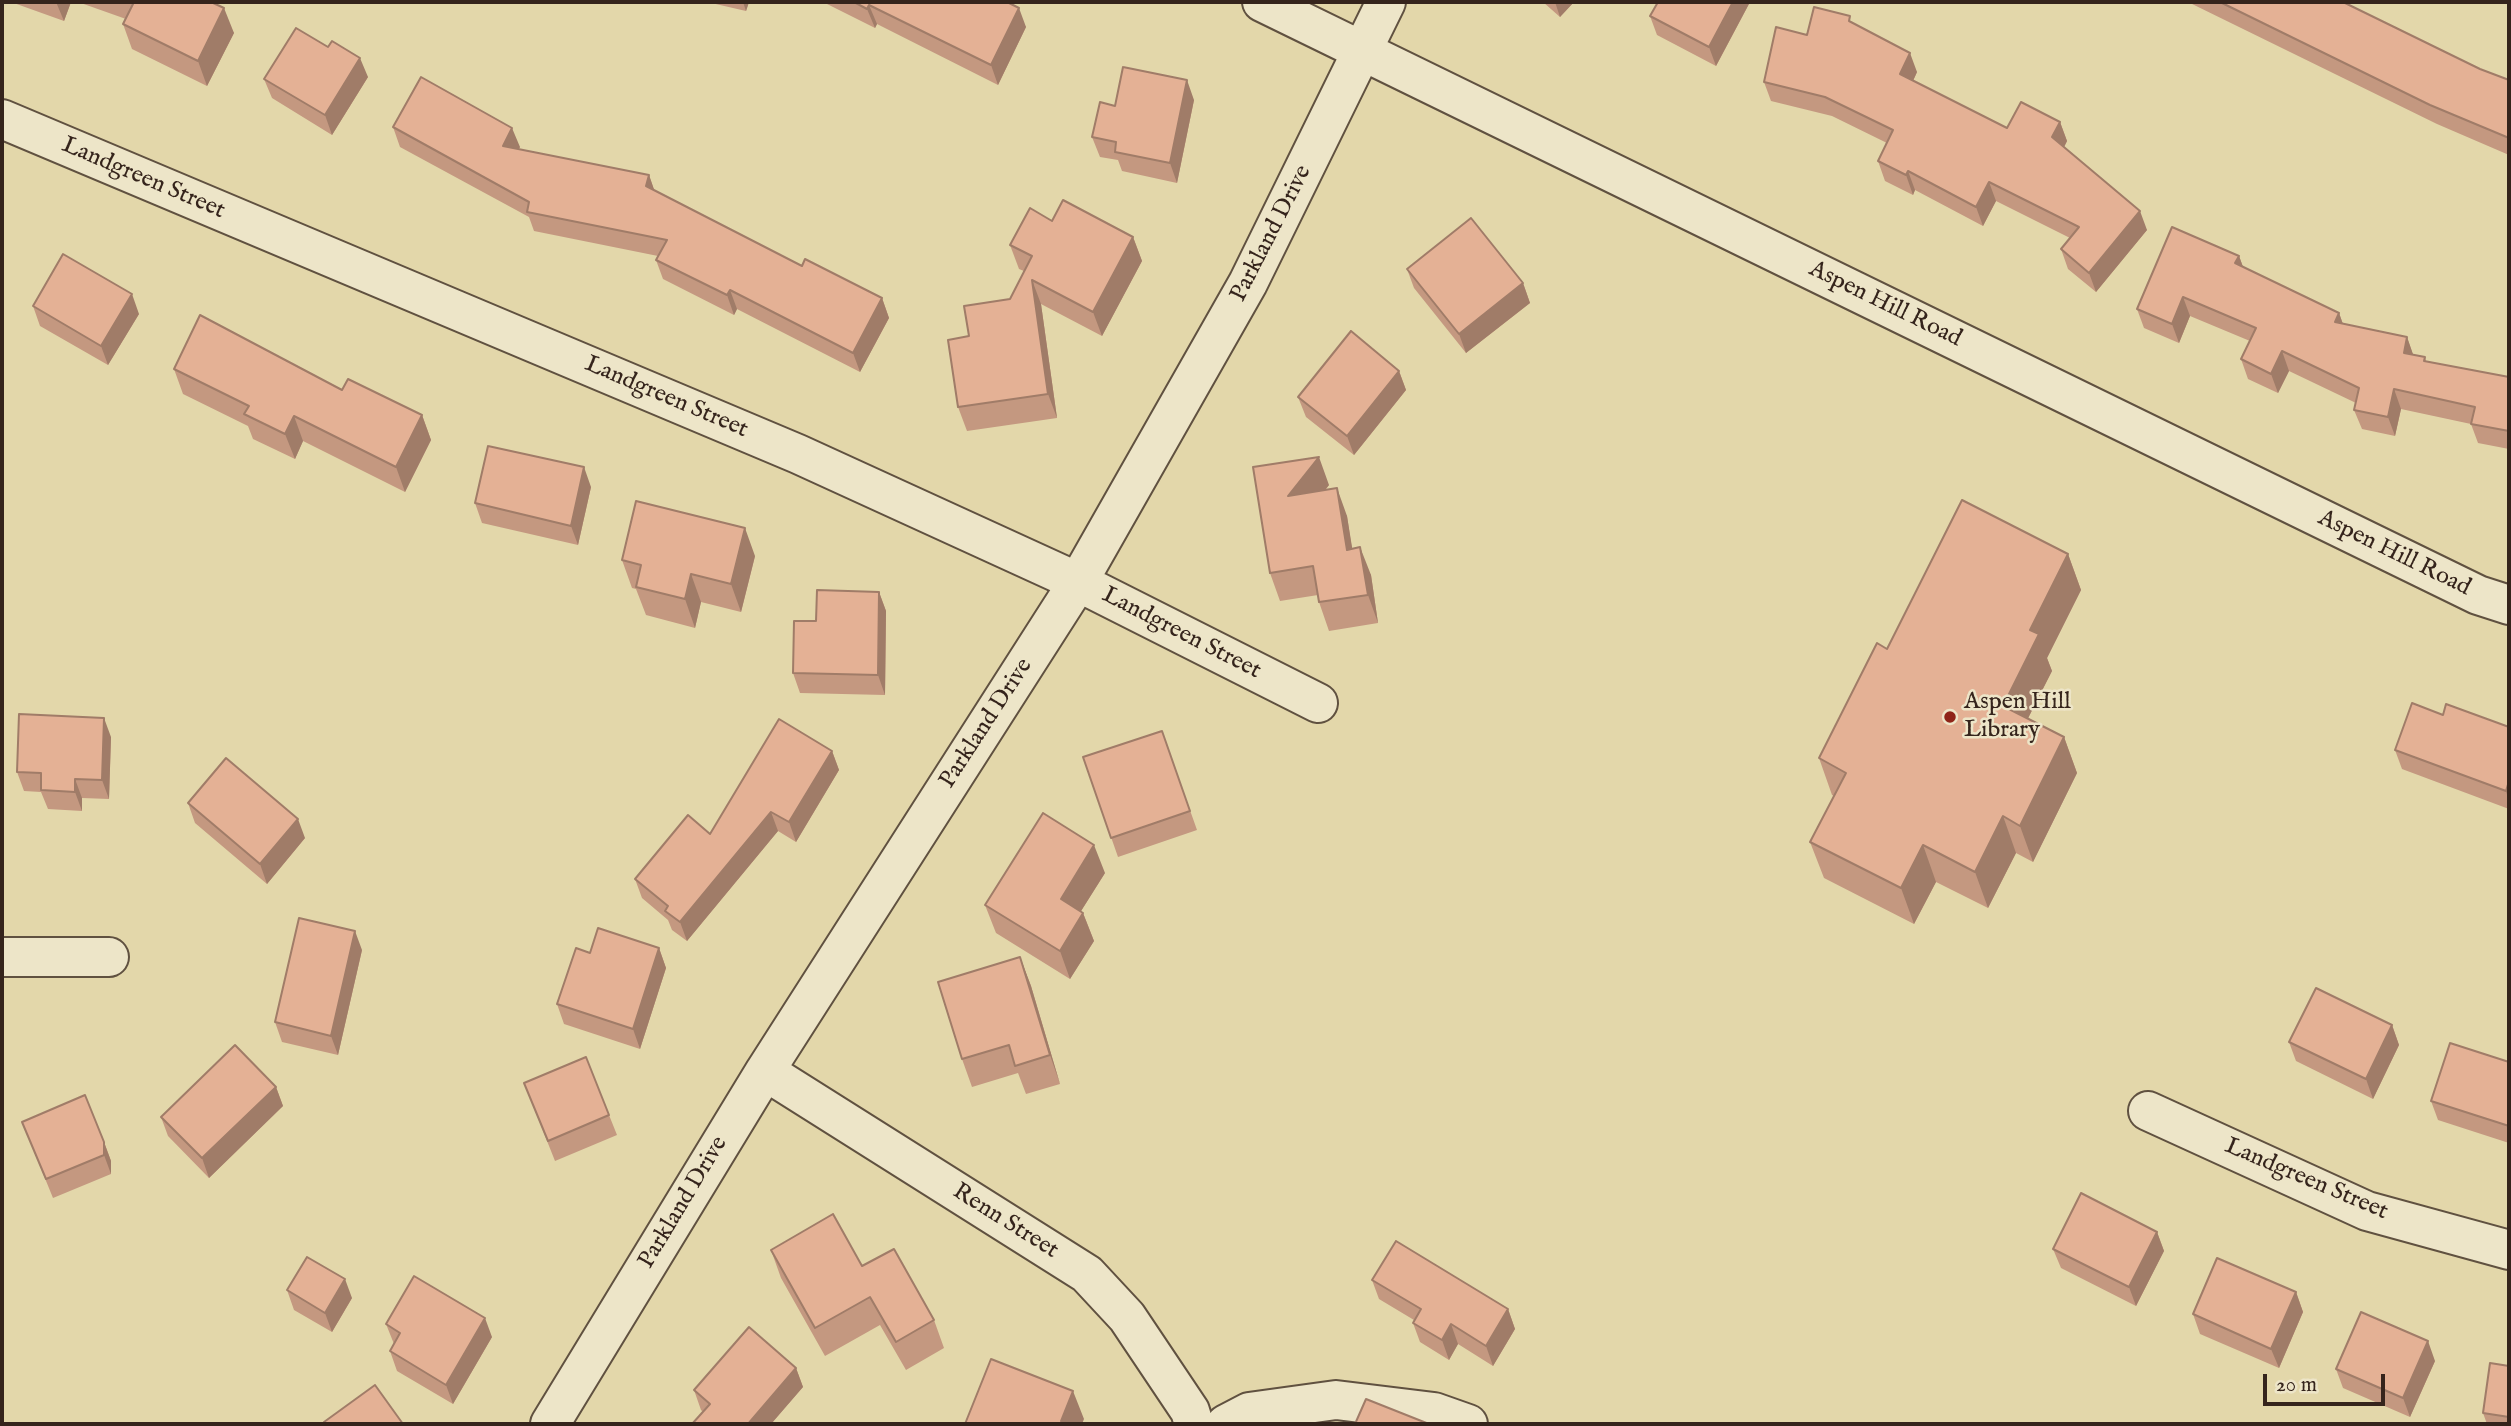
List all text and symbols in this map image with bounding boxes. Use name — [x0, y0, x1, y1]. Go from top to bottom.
street label: Landgreen Street — [57, 132, 229, 226]
street label: Parkland Drive — [1225, 161, 1319, 307]
street label: Aspen Hill Road — [1804, 256, 1966, 354]
street label: Landgreen Street — [580, 351, 752, 445]
street label: Aspen Hill Road — [2313, 505, 2475, 603]
street label: Landgreen Street — [1097, 582, 1265, 686]
street label: Parkland Drive — [934, 654, 1040, 794]
place label: Aspen Hill Library — [1964, 689, 2071, 745]
marker: Aspen Hill Library — [1942, 709, 1958, 725]
street label: Parkland Drive — [633, 1132, 735, 1274]
street label: Landgreen Street — [2220, 1133, 2392, 1227]
street label: Renn Street — [947, 1178, 1063, 1266]
scale bar — [2266, 1360, 2388, 1404]
text: 20 m — [2276, 1372, 2317, 1399]

